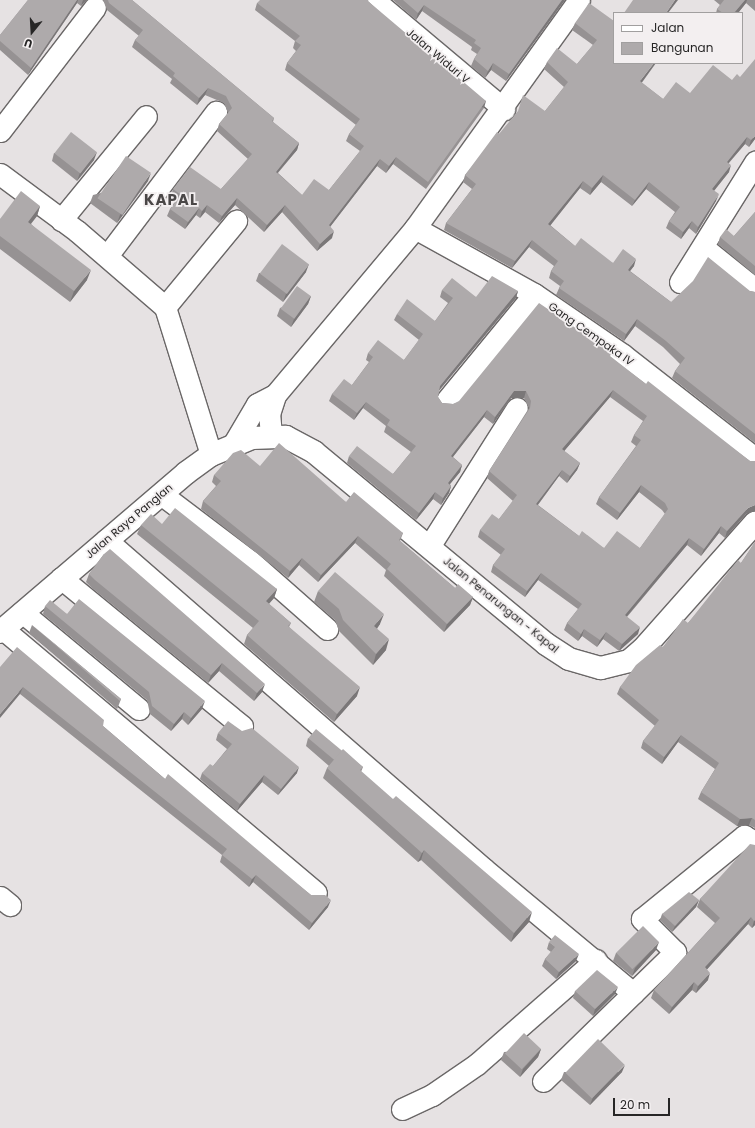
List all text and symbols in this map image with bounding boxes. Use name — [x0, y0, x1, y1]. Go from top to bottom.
north arrow — [12, 12, 52, 52]
legend — [613, 12, 743, 64]
text: Jalan — [651, 19, 684, 36]
street label: Jalan Widuri V — [404, 26, 472, 86]
text: U — [22, 35, 34, 52]
text: Bangunan — [651, 39, 713, 56]
district label: KAPAL — [144, 191, 198, 209]
street label: Gang Cempaka IV — [546, 300, 636, 368]
street label: Jalan Raya Panglan — [83, 481, 175, 561]
street label: Jalan Penarungan - Kapal — [441, 554, 561, 656]
scale bar — [615, 1090, 672, 1116]
text: 20 m — [620, 1096, 650, 1113]

